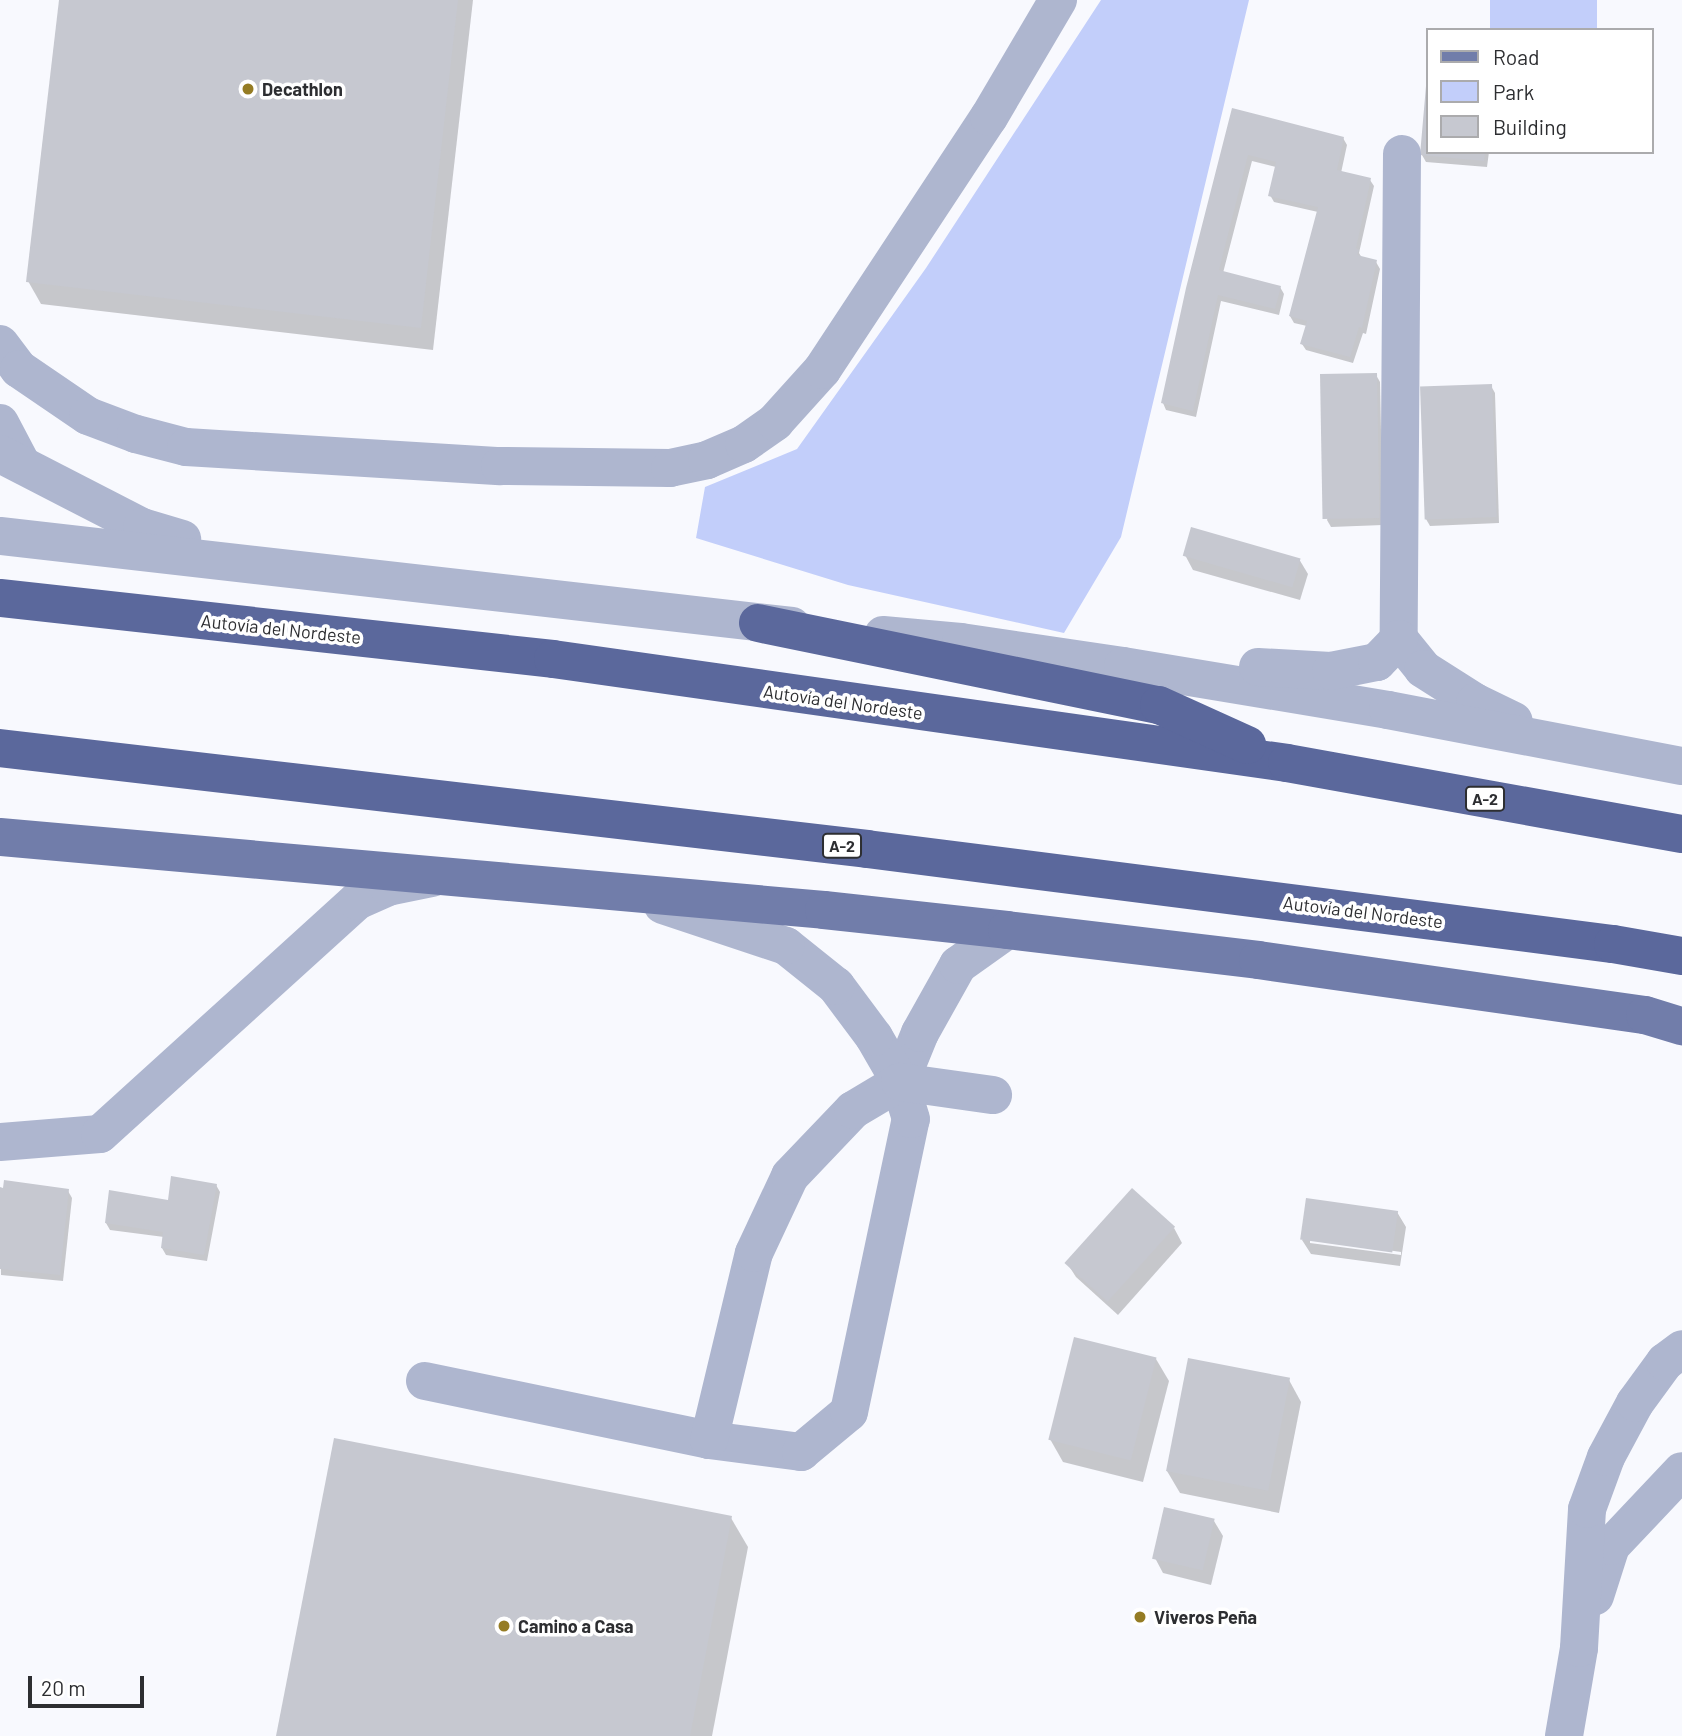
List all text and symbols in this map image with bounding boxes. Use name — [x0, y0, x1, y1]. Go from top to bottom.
legend — [1426, 28, 1654, 154]
text: Road — [1493, 44, 1539, 69]
place label: Decathlon — [262, 78, 343, 100]
text: Park — [1493, 79, 1534, 104]
marker: Decathlon — [240, 81, 256, 97]
text: Building — [1493, 114, 1567, 139]
street label: Autovía del Nordeste — [200, 610, 362, 648]
street label: Autovía del Nordeste — [762, 680, 924, 724]
road number: A-2 — [1464, 786, 1506, 812]
road number: A-2 — [821, 834, 863, 859]
street label: Autovía del Nordeste — [1282, 891, 1444, 933]
place label: Viveros Peña — [1154, 1606, 1257, 1628]
marker: Viveros Peña — [1132, 1609, 1148, 1625]
place label: Camino a Casa — [518, 1615, 633, 1637]
marker: Camino a Casa — [496, 1618, 512, 1634]
scale bar — [32, 1662, 147, 1706]
text: 20 m — [41, 1675, 86, 1700]

